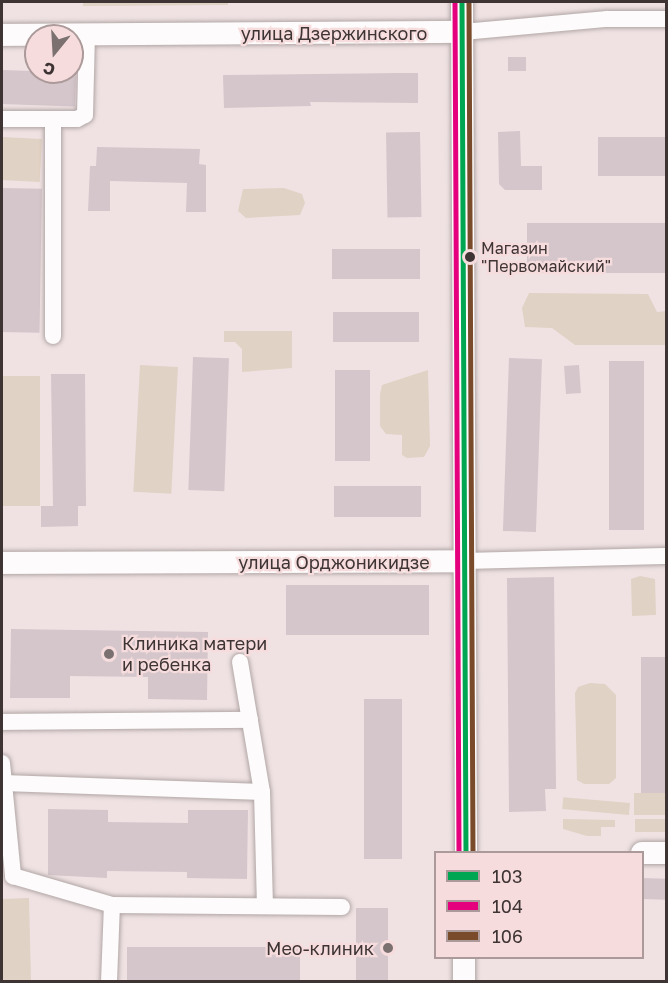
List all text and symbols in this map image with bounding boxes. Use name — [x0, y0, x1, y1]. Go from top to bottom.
street label: улица Дзержинского — [241, 22, 427, 44]
north arrow — [24, 24, 84, 84]
text: С — [41, 58, 58, 80]
place label: Магазин "Первомайский" — [481, 238, 611, 276]
marker: Магазин "Первомайский" — [464, 251, 476, 263]
street label: улица Орджоникидзе — [238, 551, 430, 573]
place label: Клиника матери и ребенка — [122, 633, 267, 676]
marker: Клиника матери и ребенка — [100, 645, 118, 663]
legend — [434, 851, 644, 959]
text: 103 — [492, 865, 522, 887]
text: 104 — [492, 895, 523, 917]
text: 106 — [492, 925, 523, 947]
place label: Мео-клиник — [266, 937, 374, 959]
marker: Мео-клиник — [379, 939, 397, 957]

